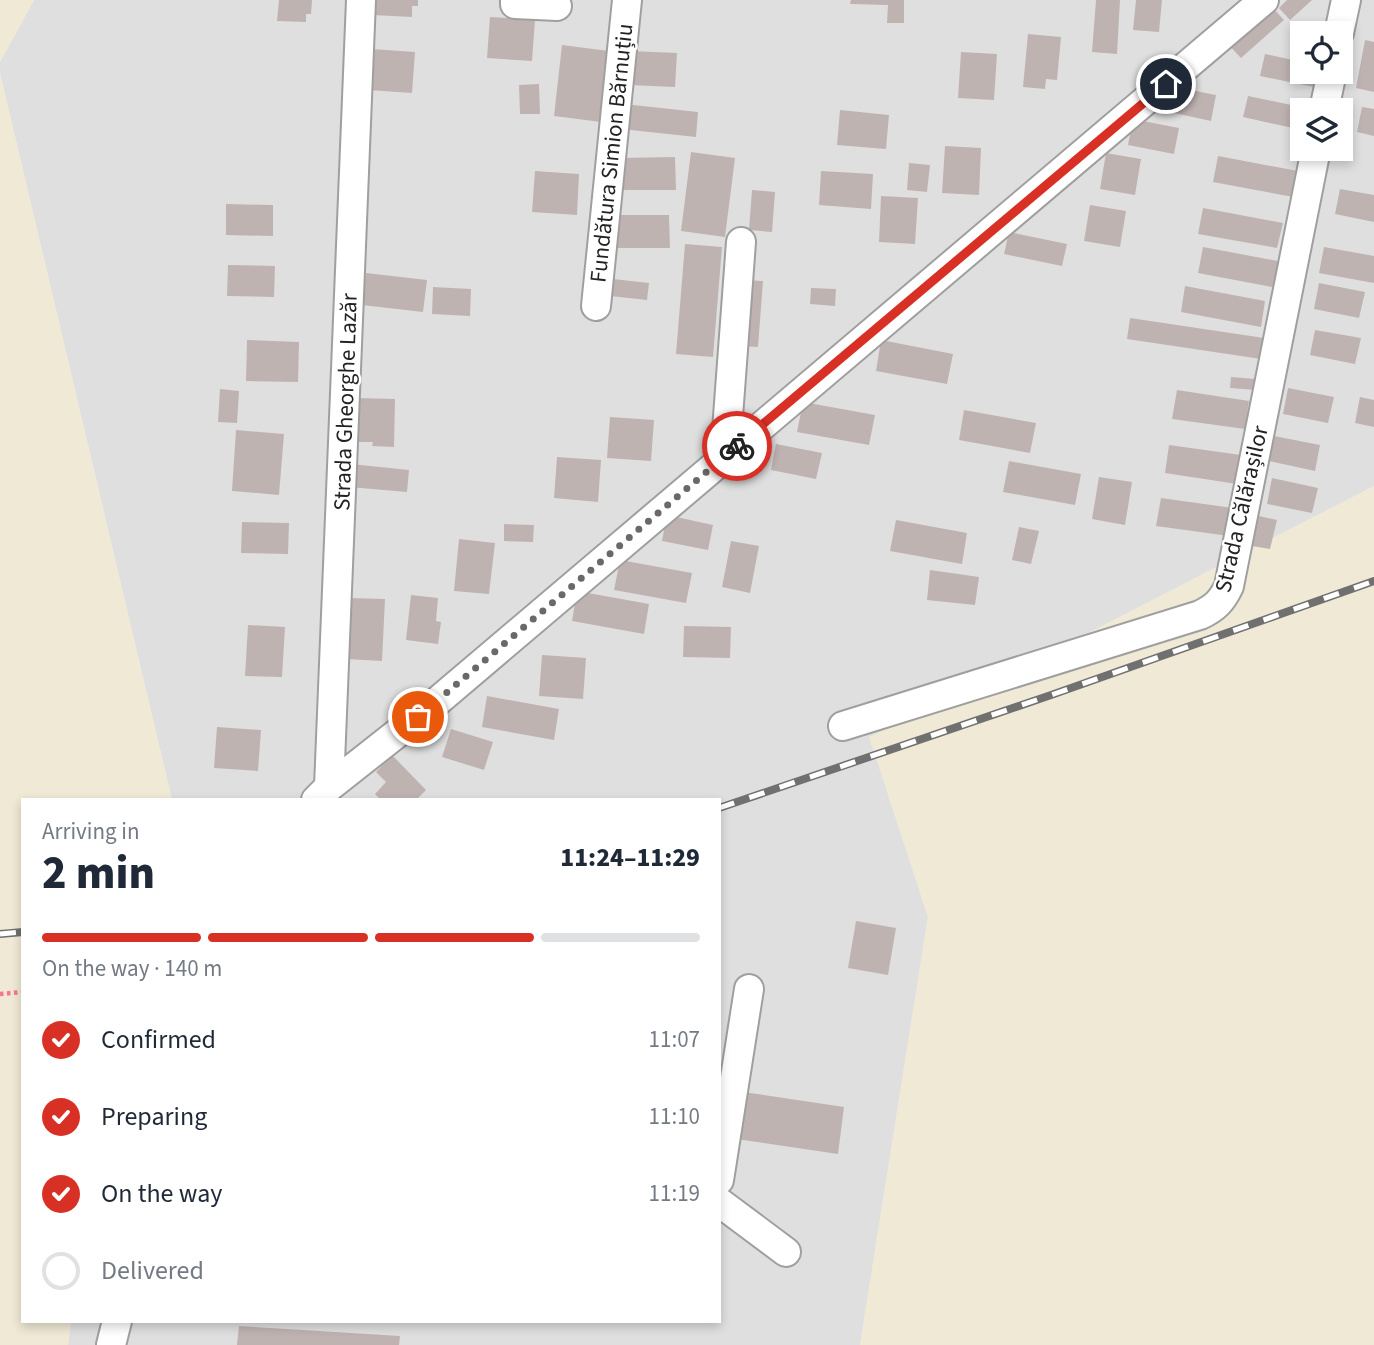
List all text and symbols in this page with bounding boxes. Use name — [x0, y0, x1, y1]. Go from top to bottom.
map controls — [1290, 21, 1353, 161]
button: locate — [1290, 21, 1353, 84]
street label: Fundătura Simion Bărnuțiu — [581, 22, 642, 284]
pin — [1136, 54, 1196, 114]
icon: home — [1147, 65, 1185, 103]
button: layers — [1290, 98, 1353, 161]
street label: Strada Gheorghe Lazăr — [325, 292, 366, 511]
courier — [702, 411, 772, 481]
street label: Strada Călărașilor — [1206, 421, 1277, 596]
icon: bike — [718, 427, 756, 465]
pin — [388, 687, 448, 747]
icon: bag — [399, 698, 437, 736]
text: Arriving in — [42, 815, 140, 848]
text: 11:24–11:29 — [560, 839, 700, 876]
text: 2 min — [42, 841, 155, 906]
text: On the way · 140 m — [42, 952, 222, 985]
icon: check — [42, 1021, 80, 1059]
text: Confirmed — [101, 1021, 216, 1058]
text: 11:07 — [649, 1023, 700, 1056]
icon: check — [42, 1098, 80, 1136]
text: Preparing — [101, 1098, 207, 1135]
text: 11:10 — [649, 1100, 700, 1133]
icon: check — [42, 1175, 80, 1213]
text: On the way — [101, 1175, 222, 1212]
text: 11:19 — [649, 1177, 700, 1210]
text: Delivered — [101, 1252, 204, 1289]

